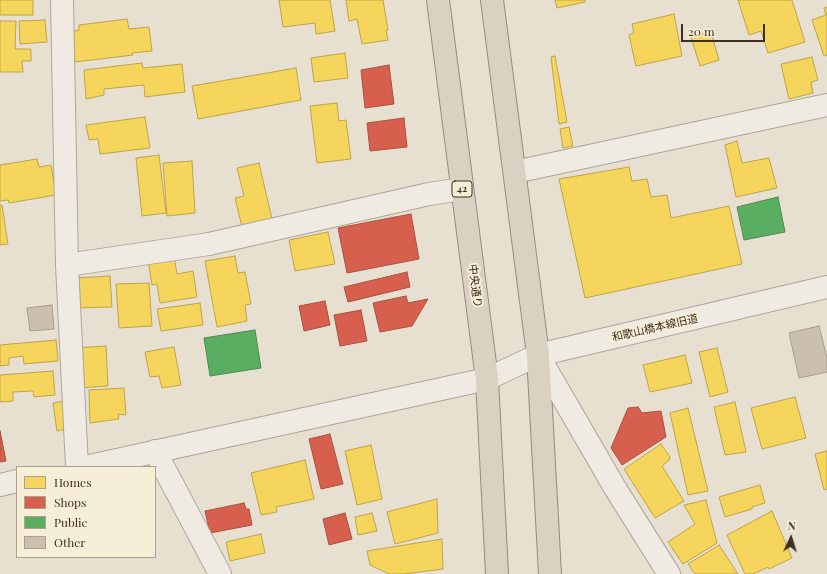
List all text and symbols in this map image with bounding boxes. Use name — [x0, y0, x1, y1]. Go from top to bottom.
scale bar — [683, 16, 767, 42]
text: 20 m — [688, 23, 715, 39]
road number: 42 — [452, 181, 472, 197]
street label: 中央通り — [466, 263, 484, 309]
street label: 和歌山橋本線旧道 — [611, 312, 699, 344]
legend — [16, 466, 156, 558]
text: Homes — [54, 474, 92, 490]
text: Shops — [54, 494, 86, 510]
text: Public — [54, 514, 87, 530]
north arrow — [771, 518, 811, 558]
text: N — [787, 518, 796, 533]
text: Other — [54, 534, 86, 550]

